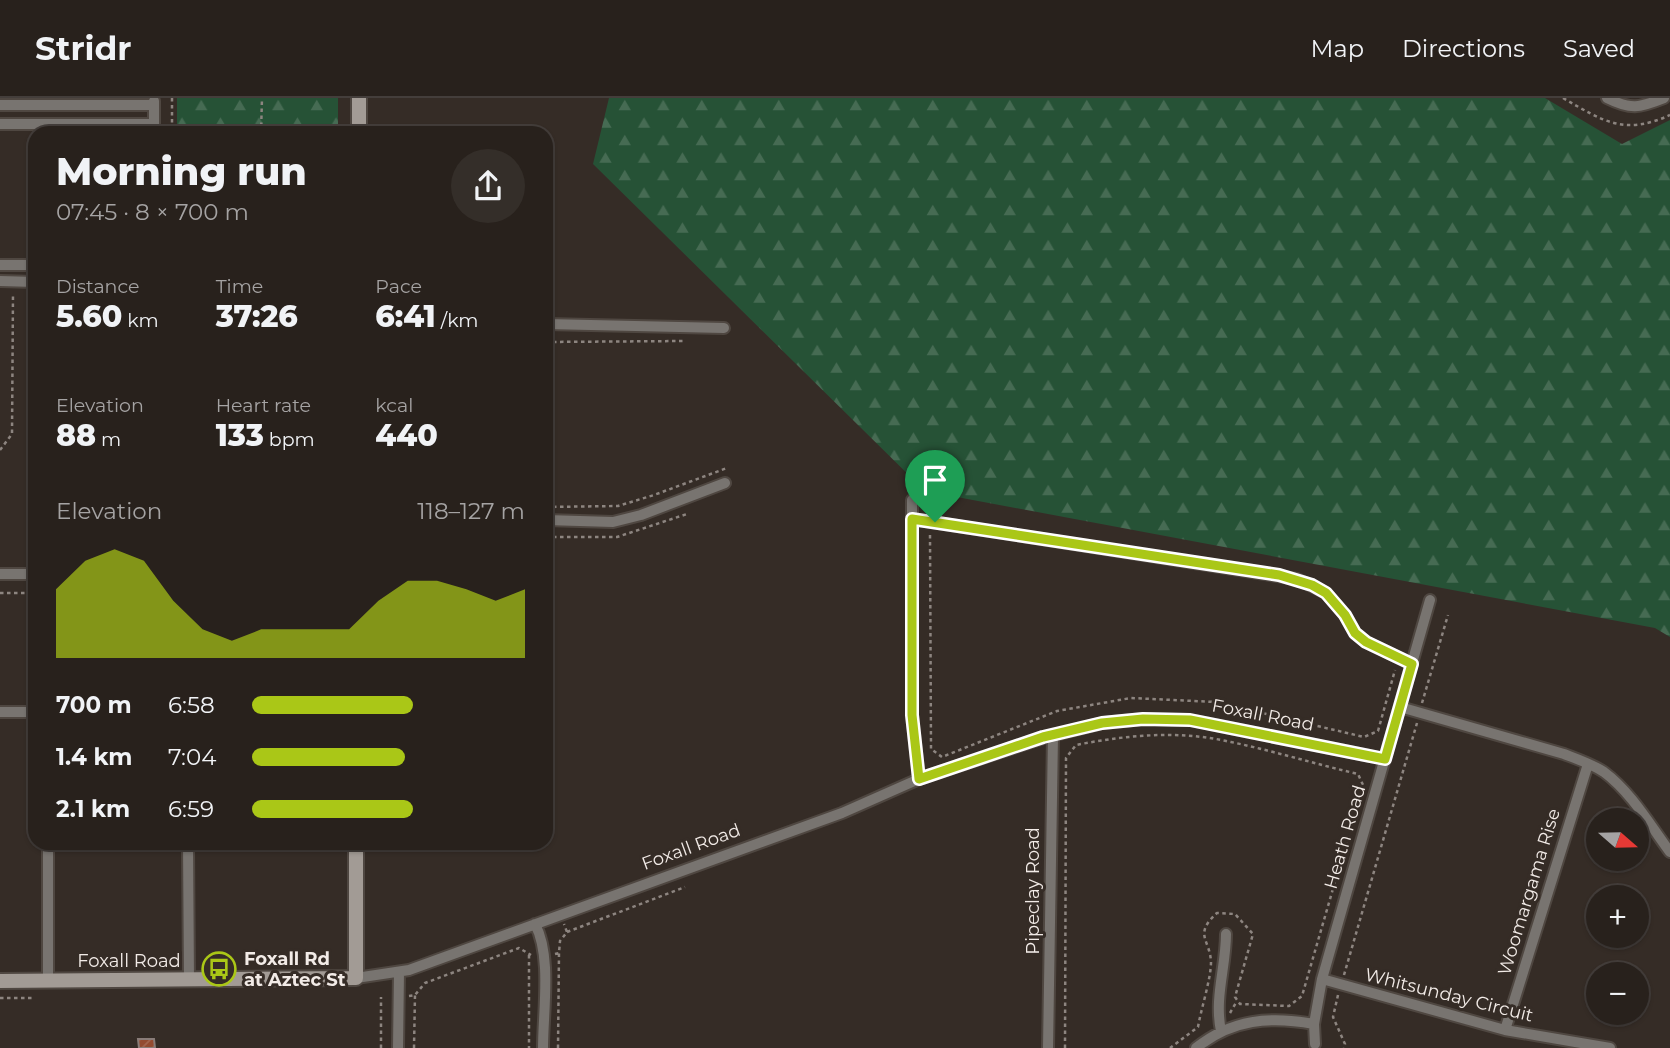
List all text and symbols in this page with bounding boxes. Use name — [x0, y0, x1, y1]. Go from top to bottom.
text: Stridr — [35, 28, 132, 68]
text: Map — [1311, 34, 1364, 63]
text: Directions — [1402, 34, 1525, 63]
text: Saved — [1563, 34, 1635, 63]
text: Morning run — [56, 148, 307, 195]
button: share — [451, 149, 525, 223]
text: 07:45 · 8 × 700 m — [56, 198, 249, 226]
text: Distance — [56, 275, 139, 298]
text: Time — [216, 275, 263, 298]
text: Pace — [375, 275, 422, 298]
text: 5.60 — [56, 298, 122, 335]
text: 37:26 — [216, 298, 298, 335]
text: 6:41 — [375, 298, 436, 335]
text: km — [122, 309, 159, 332]
text: /km — [436, 309, 479, 332]
text: Elevation — [56, 394, 144, 417]
text: Heart rate — [216, 394, 311, 417]
text: kcal — [375, 394, 413, 417]
text: 88 — [56, 417, 96, 454]
text: 133 — [216, 417, 264, 454]
text: 440 — [375, 417, 438, 454]
text: m — [96, 428, 121, 451]
text: bpm — [264, 428, 315, 451]
pin — [905, 450, 965, 522]
icon: arrive — [916, 461, 954, 499]
text: Elevation — [56, 497, 162, 525]
text: 118–127 m — [417, 497, 525, 525]
text: 700 m — [56, 691, 132, 719]
text: 6:58 — [168, 691, 215, 719]
street label: Foxall Road — [1210, 694, 1316, 736]
text: 1.4 km — [56, 743, 133, 771]
text: 7:04 — [168, 743, 216, 771]
street label: Heath Road — [1320, 782, 1370, 892]
text: 2.1 km — [56, 795, 130, 823]
text: 6:59 — [168, 795, 214, 823]
street label: Woomargama Rise — [1493, 806, 1565, 978]
north arrow — [1586, 808, 1648, 872]
map controls — [1586, 808, 1649, 1025]
street label: Foxall Road — [639, 819, 743, 875]
street label: Pipeclay Road — [1022, 827, 1044, 955]
button: + — [1586, 885, 1649, 948]
place label: Foxall Rd at Aztec St — [244, 948, 346, 991]
street label: Foxall Road — [77, 950, 181, 972]
bus stop icon: Foxall Rd at Aztec St — [200, 950, 238, 988]
button: − — [1586, 962, 1649, 1025]
street label: Whitsunday Circuit — [1363, 963, 1535, 1027]

